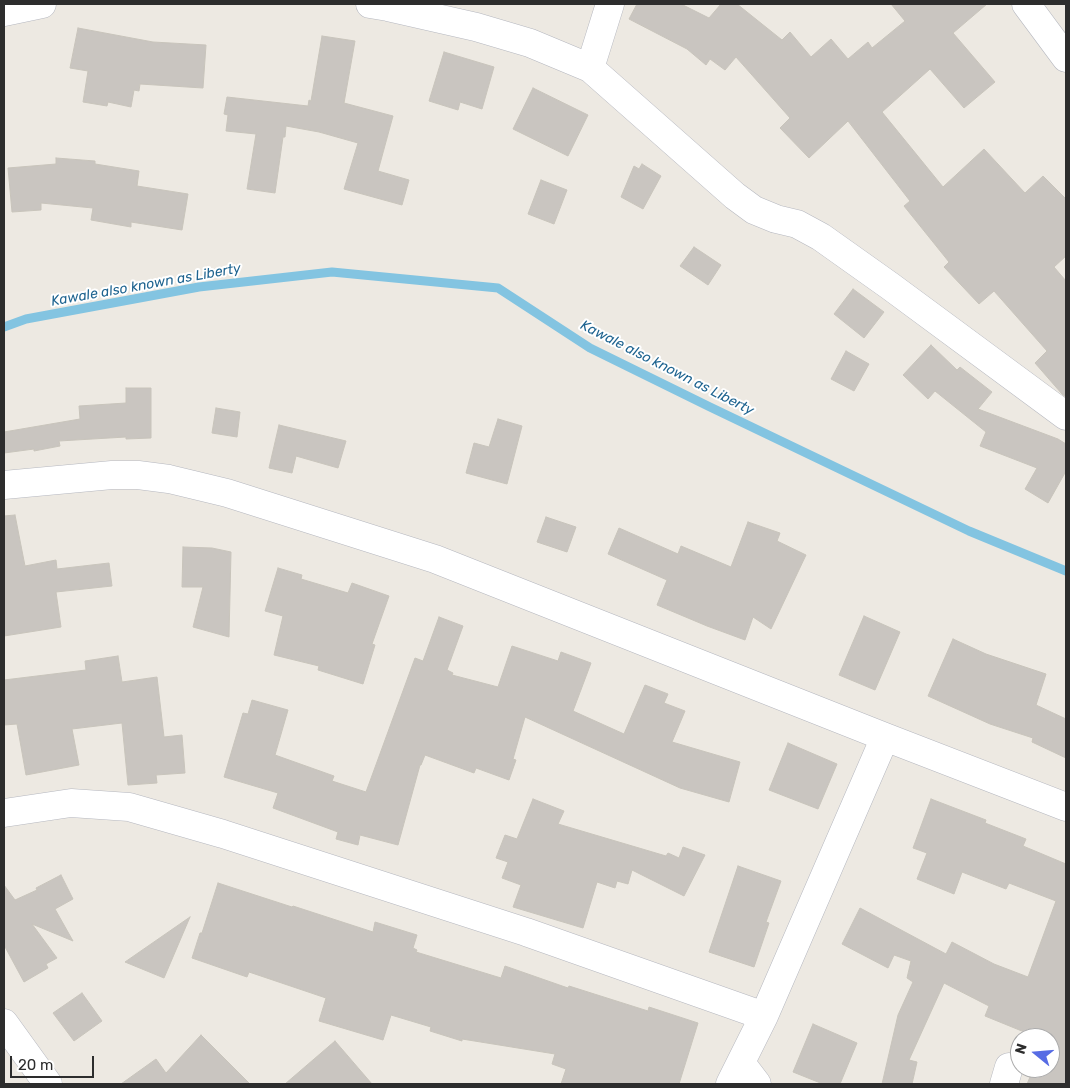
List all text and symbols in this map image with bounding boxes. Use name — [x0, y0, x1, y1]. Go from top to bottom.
water label: Kawale also known as Liberty — [50, 260, 242, 310]
water label: Kawale also known as Liberty — [577, 317, 757, 419]
north arrow — [1010, 1028, 1060, 1078]
text: N — [1012, 1041, 1031, 1056]
scale bar — [12, 1046, 96, 1078]
text: 20 m — [18, 1056, 53, 1074]

